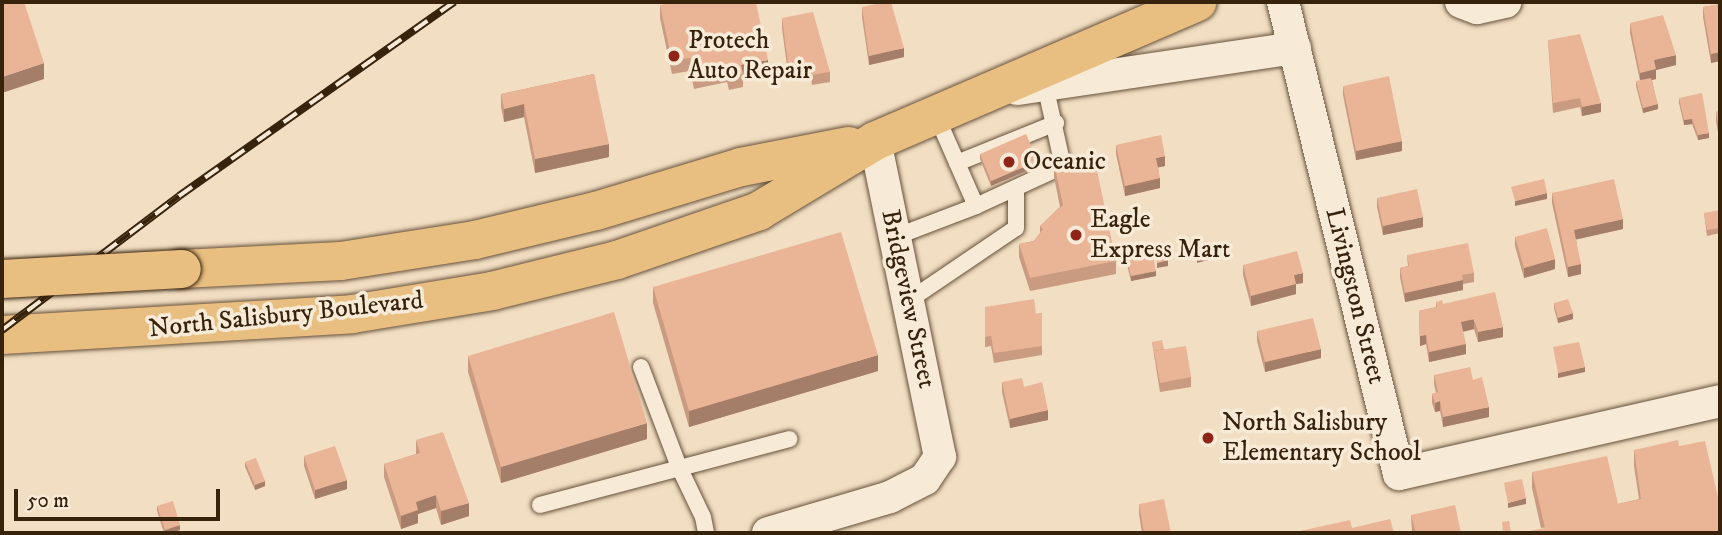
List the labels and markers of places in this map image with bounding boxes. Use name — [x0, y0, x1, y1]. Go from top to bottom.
place label: Protech Auto Repair — [688, 25, 812, 86]
marker: Protech Auto Repair — [666, 48, 682, 64]
place label: Oceanic — [1023, 146, 1106, 178]
marker: Oceanic — [1001, 154, 1017, 170]
place label: Eagle Express Mart — [1090, 204, 1230, 266]
marker: Eagle Express Mart — [1068, 227, 1084, 243]
place label: North Salisbury Elementary School — [1222, 407, 1421, 468]
marker: North Salisbury Elementary School — [1200, 430, 1216, 446]

